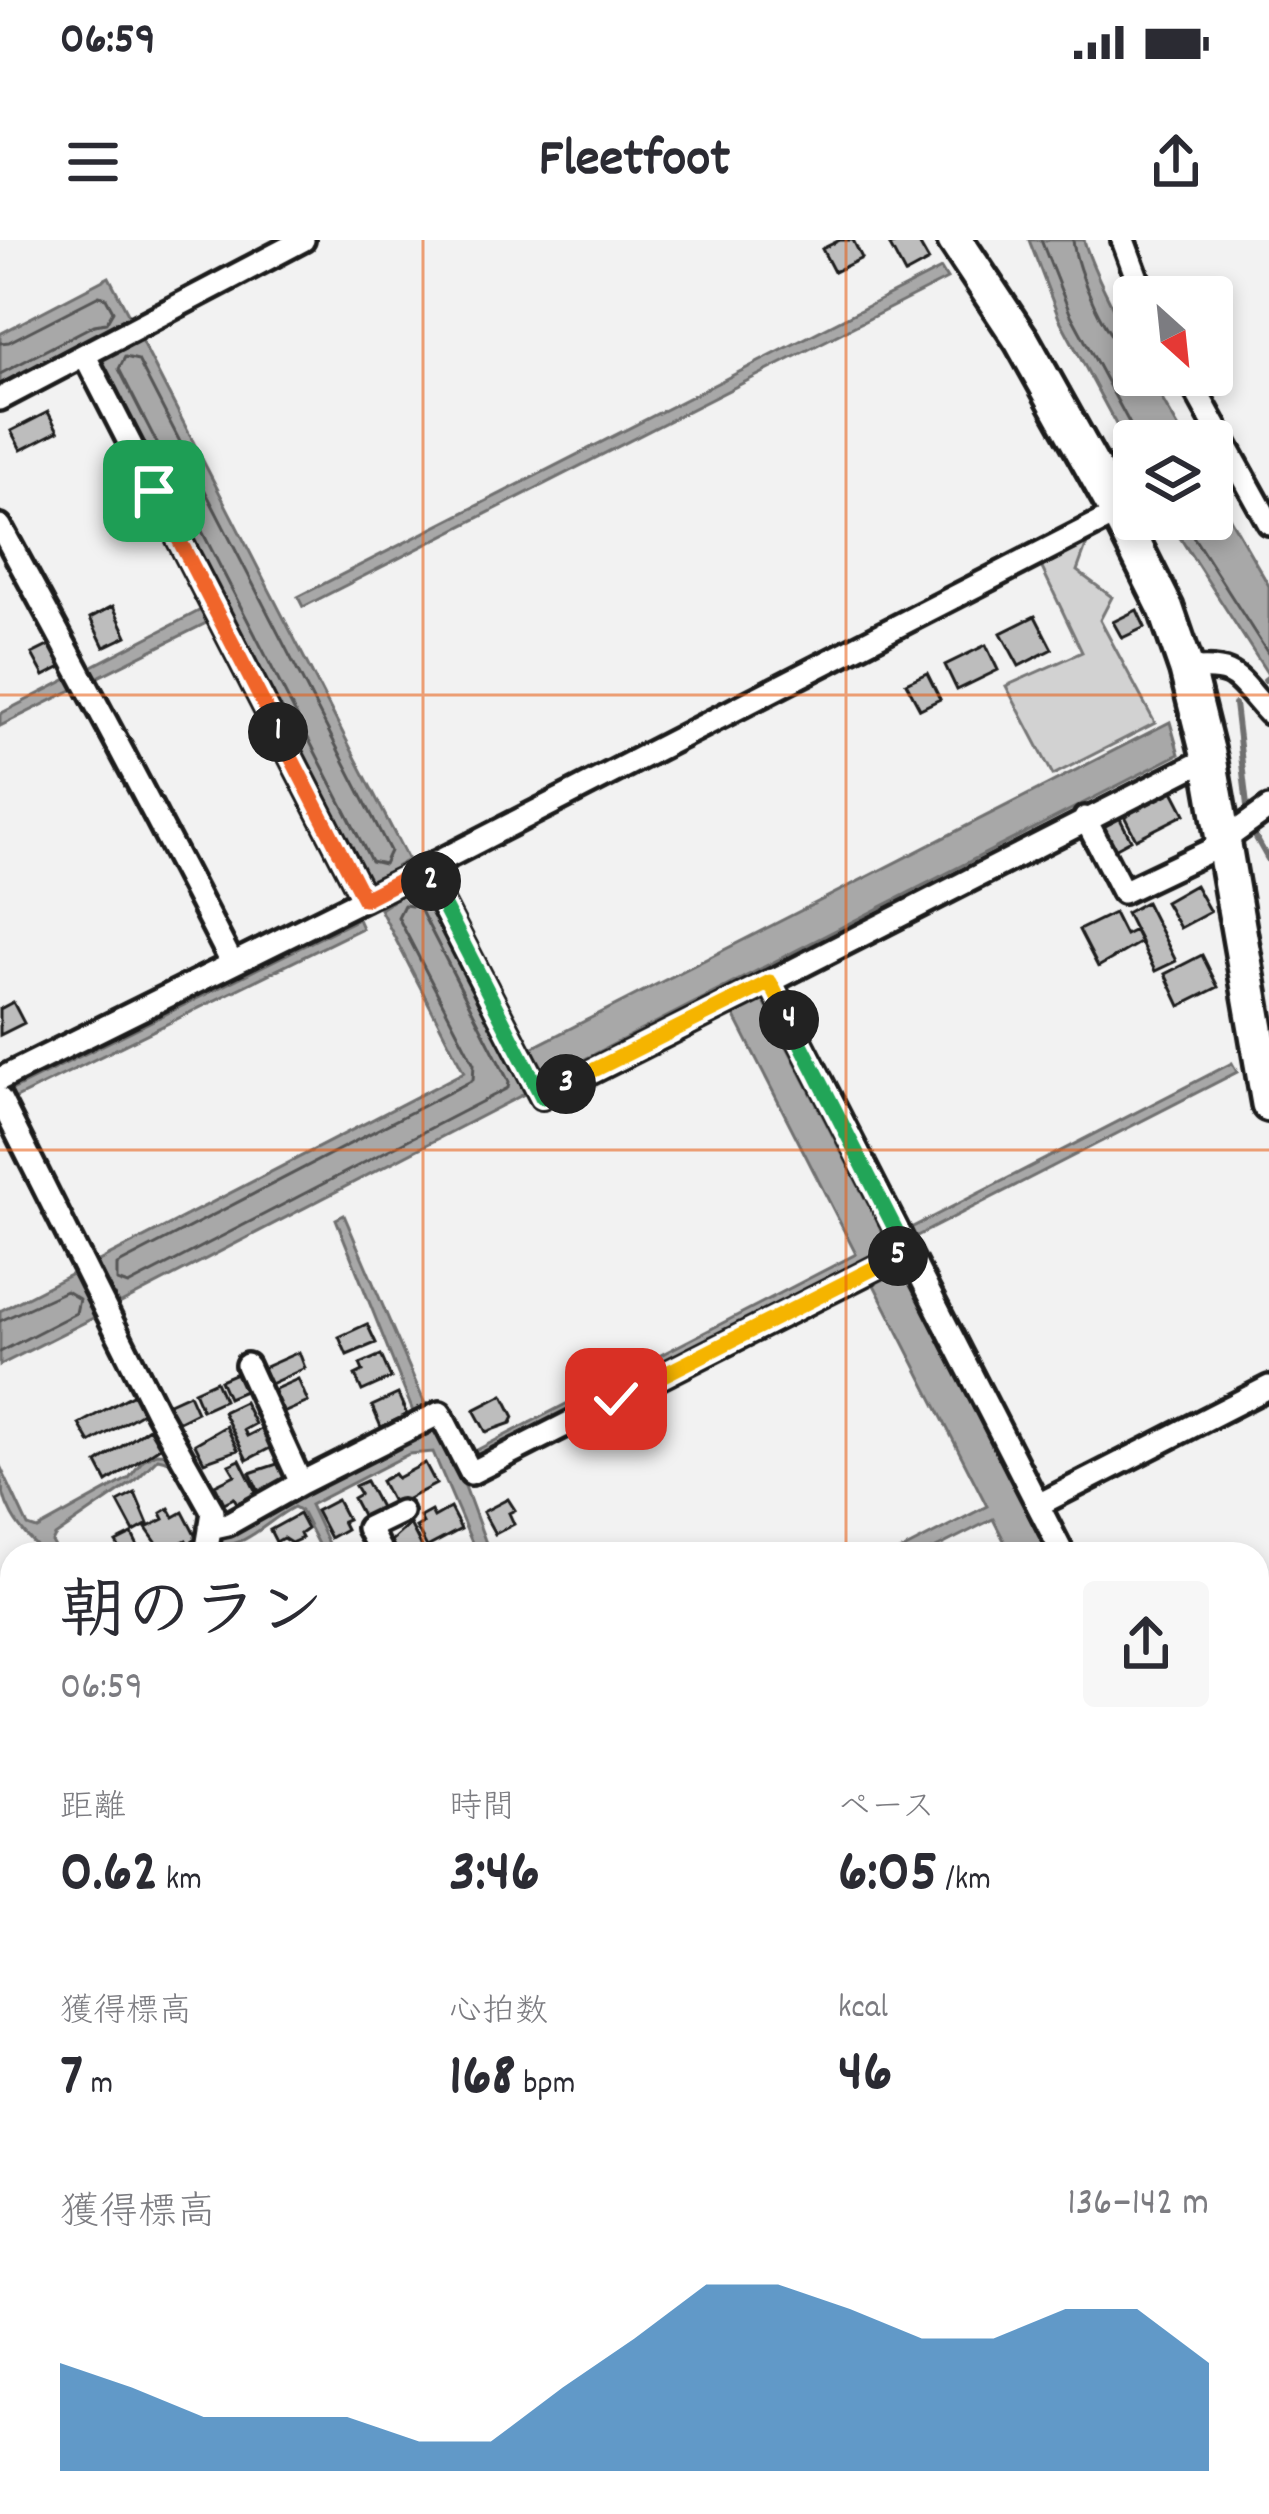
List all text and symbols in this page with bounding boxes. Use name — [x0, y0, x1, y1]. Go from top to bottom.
text: 06:59 — [60, 10, 156, 74]
text: Fleetfoot — [539, 124, 730, 201]
icon: menu — [60, 129, 126, 195]
icon: share — [1143, 129, 1209, 195]
north arrow — [1113, 276, 1233, 396]
map controls — [1113, 276, 1233, 540]
button: layers — [1113, 420, 1233, 540]
pin — [103, 440, 205, 542]
icon: arrive — [121, 458, 187, 524]
pin: 1 — [248, 702, 308, 762]
text: 1 — [274, 708, 282, 755]
pin: 2 — [401, 851, 461, 911]
text: 2 — [424, 857, 438, 904]
pin: 4 — [759, 990, 819, 1050]
text: 4 — [782, 996, 796, 1043]
pin: 3 — [536, 1054, 596, 1114]
text: 3 — [559, 1060, 573, 1107]
pin: 5 — [868, 1226, 928, 1286]
text: 5 — [890, 1232, 906, 1279]
pin — [565, 1348, 667, 1450]
icon: check — [583, 1366, 649, 1432]
text: 朝のラン — [60, 1570, 324, 1664]
button: share — [1083, 1581, 1209, 1707]
text: 06:59 — [60, 1662, 143, 1717]
text: 距離 — [60, 1786, 126, 1833]
text: 時間 — [449, 1786, 515, 1833]
text: ペース — [838, 1786, 935, 1833]
text: 0.62 — [60, 1833, 158, 1919]
text: 3:46 — [449, 1833, 540, 1919]
text: 6:05 — [838, 1833, 938, 1919]
text: km — [158, 1858, 202, 1905]
text: /km — [938, 1858, 991, 1905]
text: kcal — [838, 1986, 888, 2033]
text: 獲得標高 — [60, 1990, 192, 2037]
text: 心拍数 — [449, 1990, 548, 2037]
text: 46 — [838, 2033, 892, 2119]
text: 7 — [60, 2037, 83, 2123]
text: 168 — [449, 2037, 516, 2123]
text: m — [83, 2062, 113, 2109]
text: bpm — [516, 2062, 575, 2109]
text: 136–142 m — [1067, 2178, 1209, 2233]
text: 獲得標高 — [60, 2188, 216, 2243]

